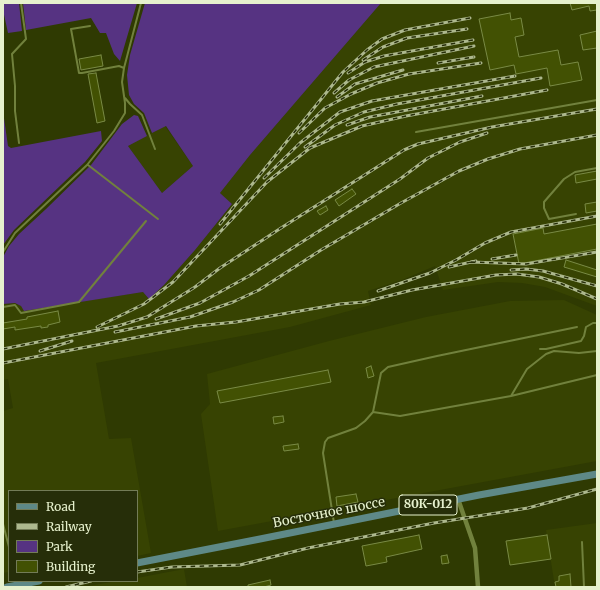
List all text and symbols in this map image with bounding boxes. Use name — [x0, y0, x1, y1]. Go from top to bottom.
legend — [8, 490, 138, 582]
street label: Восточное шоссе — [272, 494, 386, 532]
road number: 80К-012 — [399, 495, 457, 515]
text: Road — [46, 499, 75, 514]
text: Railway — [46, 519, 92, 534]
text: Park — [46, 539, 73, 554]
text: Building — [46, 559, 95, 574]

